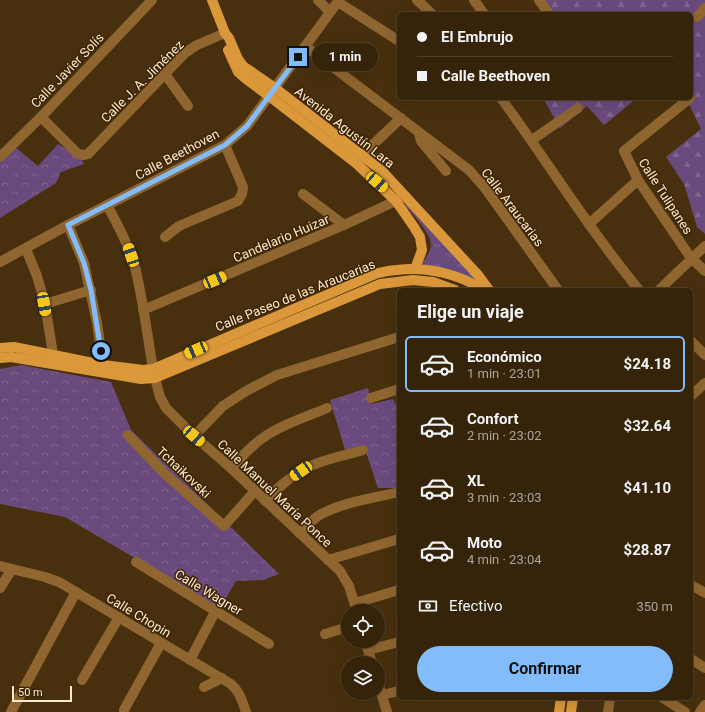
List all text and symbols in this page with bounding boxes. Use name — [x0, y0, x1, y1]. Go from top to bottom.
text: El Embrujo — [441, 28, 513, 46]
street label: Calle Javier Solís — [28, 30, 107, 111]
street label: Calle J. A. Jiménez — [98, 37, 187, 126]
callout: 1 min — [312, 43, 378, 71]
route end — [289, 48, 307, 66]
text: 1 min — [329, 49, 361, 64]
text: Calle Beethoven — [441, 67, 550, 85]
street label: Avenida Agustín Lara — [292, 84, 397, 171]
street label: Calle Beethoven — [133, 126, 222, 183]
street label: Calle Tulipanes — [635, 155, 696, 237]
street label: Calle Araucarias — [478, 165, 547, 250]
car — [364, 170, 390, 194]
street label: Candelario Huizar — [231, 211, 332, 265]
car — [121, 242, 141, 268]
street label: Calle Paseo de las Araucarias — [213, 256, 378, 334]
car — [202, 270, 228, 290]
car — [36, 291, 52, 317]
text: Elige un viaje — [417, 301, 524, 322]
car — [183, 340, 209, 360]
route start — [92, 342, 110, 360]
icon: car — [419, 346, 455, 382]
text: Económico — [467, 348, 542, 366]
text: $24.18 — [624, 355, 671, 373]
text: 1 min · 23:01 — [467, 366, 542, 381]
icon: car — [419, 408, 455, 444]
text: Confort — [467, 410, 518, 428]
text: $32.64 — [624, 417, 671, 435]
car — [181, 424, 207, 448]
text: 2 min · 23:02 — [467, 428, 542, 443]
street label: Calle Manuel María Ponce — [214, 436, 335, 550]
street label: Tchaikovski — [154, 444, 214, 501]
car — [288, 459, 314, 483]
icon: car — [419, 470, 455, 506]
text: XL — [467, 472, 485, 490]
text: $41.10 — [624, 479, 671, 497]
text: 3 min · 23:03 — [467, 490, 542, 505]
icon: car — [419, 532, 455, 568]
text: Moto — [467, 534, 502, 552]
text: $28.87 — [624, 541, 671, 559]
text: 4 min · 23:04 — [467, 552, 542, 567]
street label: Calle Wagner — [172, 566, 246, 619]
street label: Calle Chopin — [104, 590, 174, 641]
icon: cash — [417, 595, 439, 617]
text: Efectivo — [449, 597, 503, 615]
text: 350 m — [636, 599, 673, 614]
map controls — [341, 604, 385, 700]
button: locate — [341, 604, 385, 648]
button: Confirmar — [417, 646, 673, 692]
button: layers — [341, 656, 385, 700]
scale bar — [12, 684, 72, 703]
text: 50 m — [18, 686, 43, 699]

